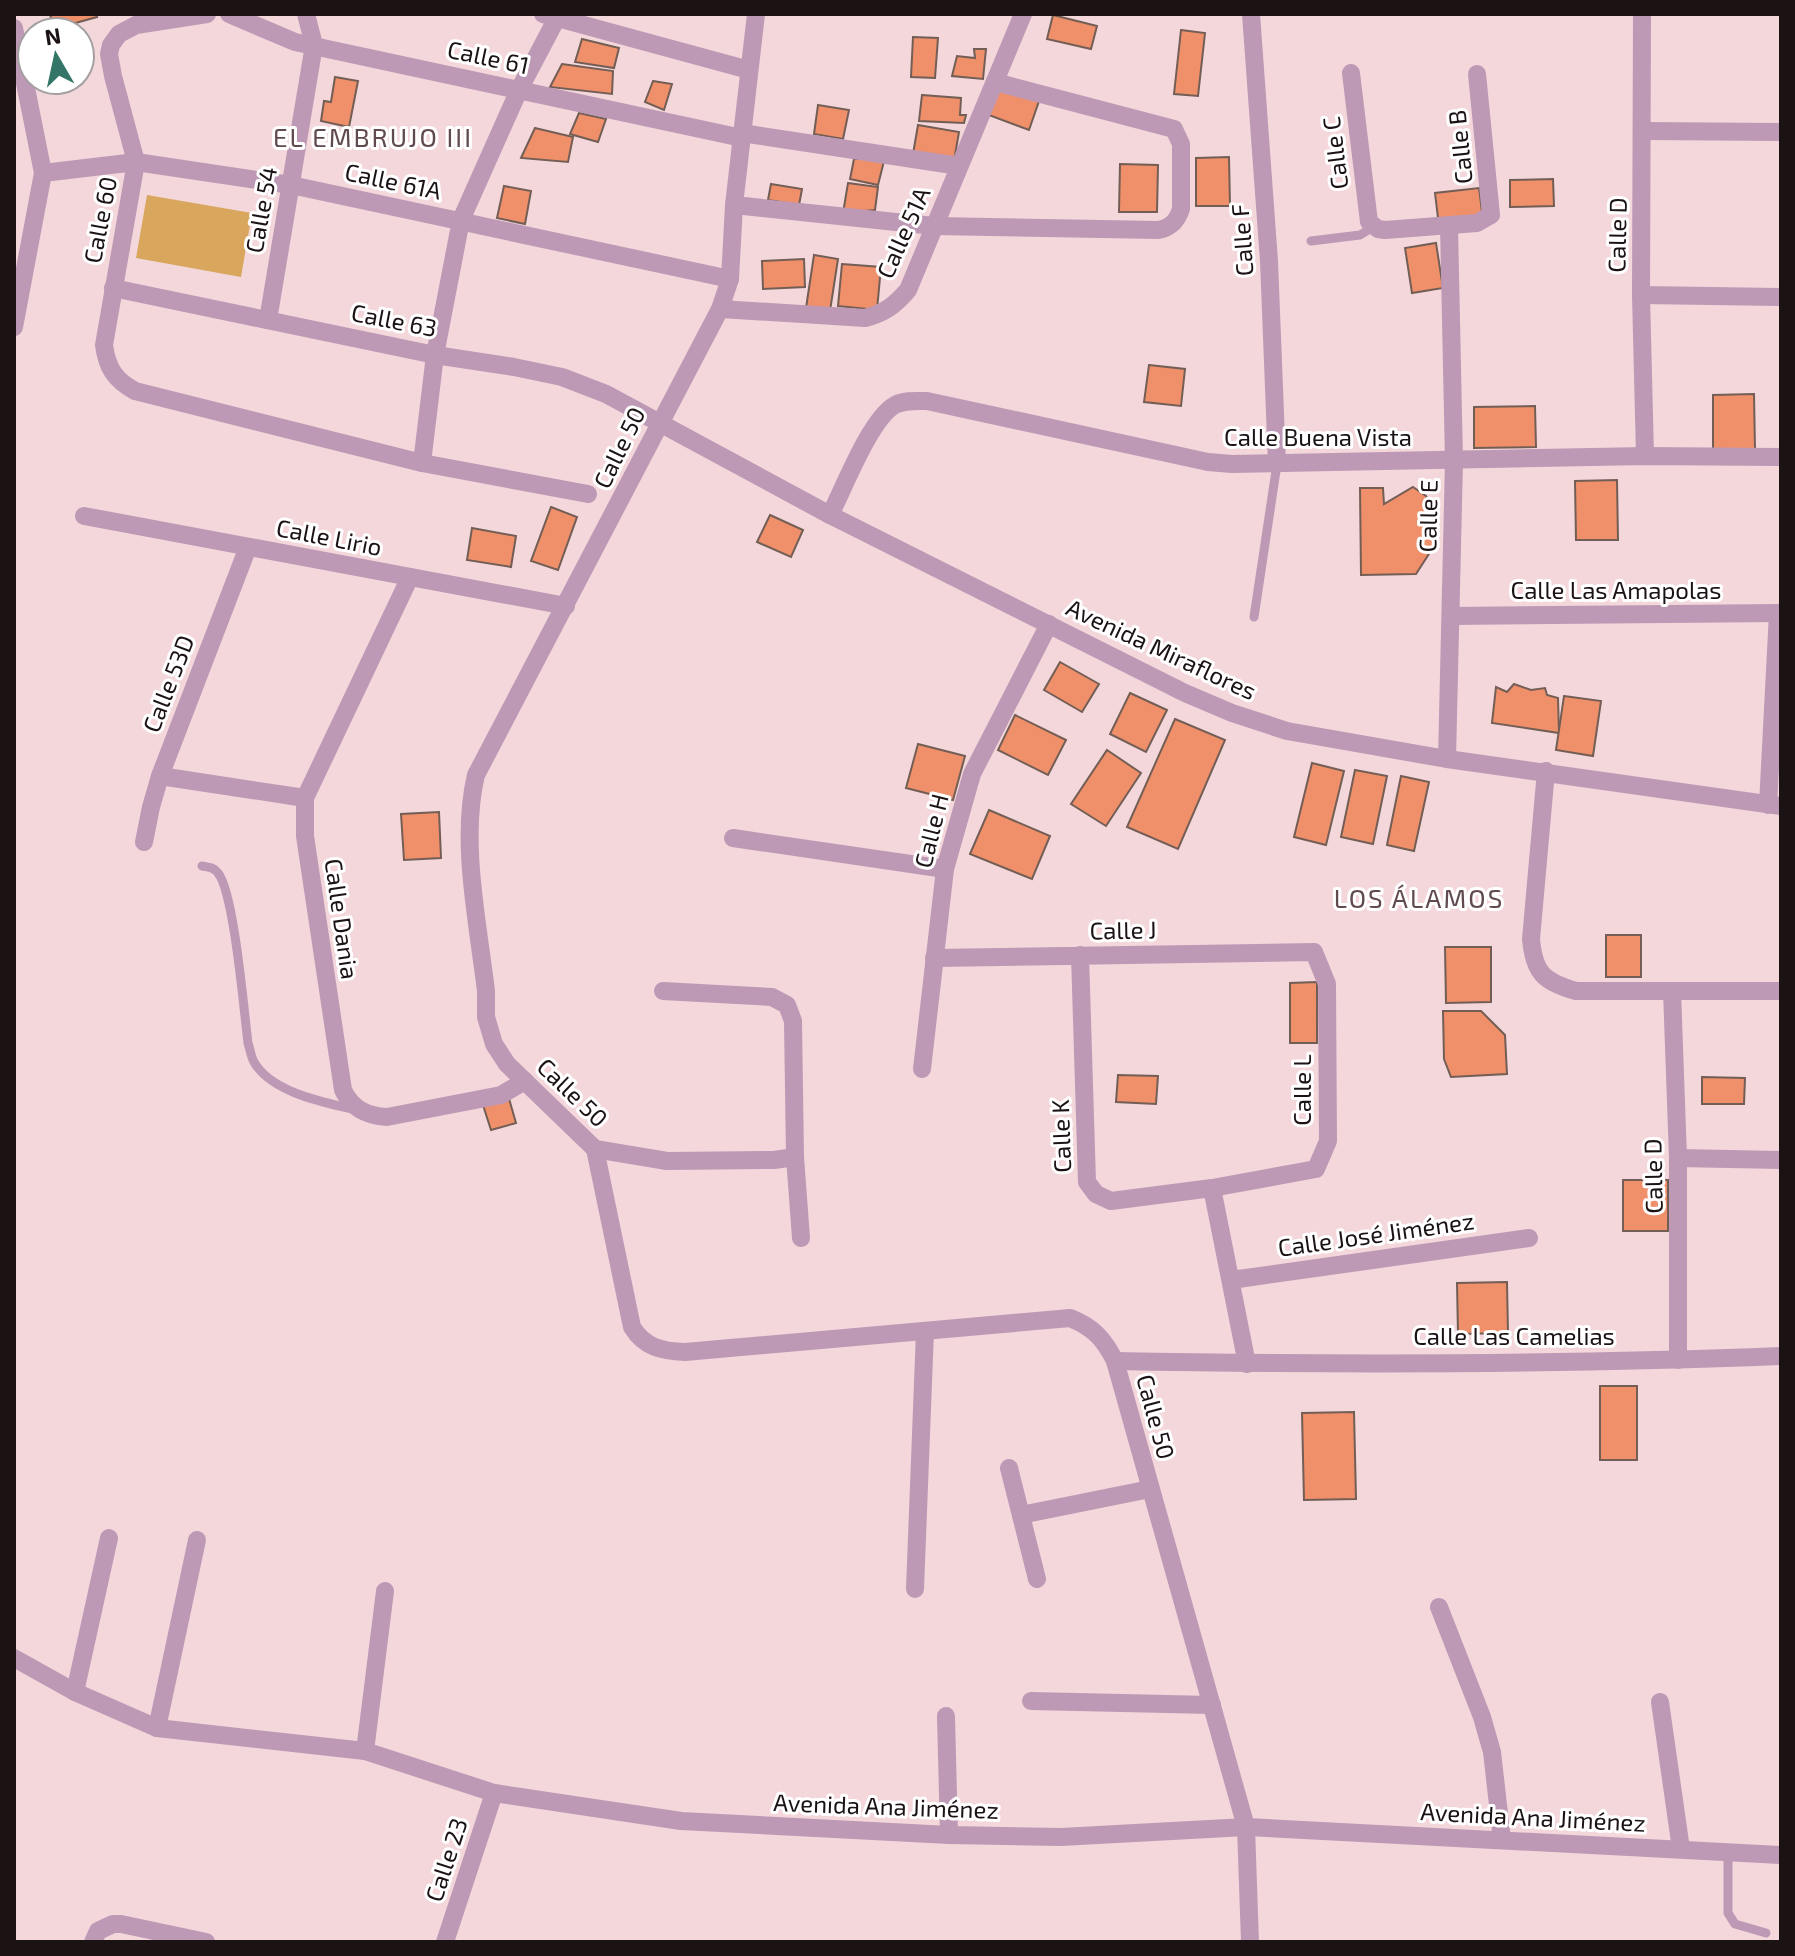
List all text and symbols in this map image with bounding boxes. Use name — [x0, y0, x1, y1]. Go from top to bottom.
north arrow — [16, 16, 96, 96]
text: N — [43, 21, 63, 49]
street label: Calle 61 — [445, 34, 532, 79]
street label: Calle B — [1441, 109, 1478, 186]
street label: Calle C — [1316, 115, 1353, 191]
district label: EL EMBRUJO III — [273, 121, 473, 152]
street label: Calle 61A — [343, 156, 444, 205]
street label: Calle 54 — [239, 164, 282, 255]
street label: Calle 60 — [77, 174, 122, 265]
street label: Calle 51A — [870, 182, 936, 282]
street label: Calle D — [1601, 197, 1632, 273]
street label: Calle F — [1225, 203, 1258, 277]
street label: Calle 63 — [349, 297, 439, 342]
street label: Calle 50 — [587, 402, 651, 493]
street label: Calle Buena Vista — [1224, 422, 1412, 451]
street label: Calle E — [1412, 479, 1443, 553]
street label: Calle Lirio — [274, 512, 385, 561]
street label: Calle Las Amapolas — [1510, 575, 1722, 604]
street label: Avenida Miraflores — [1062, 592, 1261, 705]
street label: Calle 53D — [136, 631, 199, 736]
street label: Calle H — [907, 791, 954, 871]
street label: Calle Dania — [320, 857, 365, 981]
district label: LOS ÁLAMOS — [1334, 882, 1504, 913]
street label: Calle J — [1089, 914, 1157, 945]
street label: Calle 50 — [532, 1051, 614, 1132]
street label: Calle L — [1287, 1054, 1316, 1126]
street label: Calle K — [1045, 1099, 1076, 1173]
street label: Calle D — [1637, 1138, 1668, 1214]
street label: Calle José Jiménez — [1276, 1205, 1476, 1262]
street label: Calle Las Camelias — [1413, 1321, 1615, 1350]
street label: Calle 50 — [1131, 1371, 1182, 1462]
street label: Avenida Ana Jiménez — [773, 1787, 999, 1824]
street label: Avenida Ana Jiménez — [1420, 1796, 1646, 1837]
street label: Calle 23 — [418, 1814, 473, 1905]

